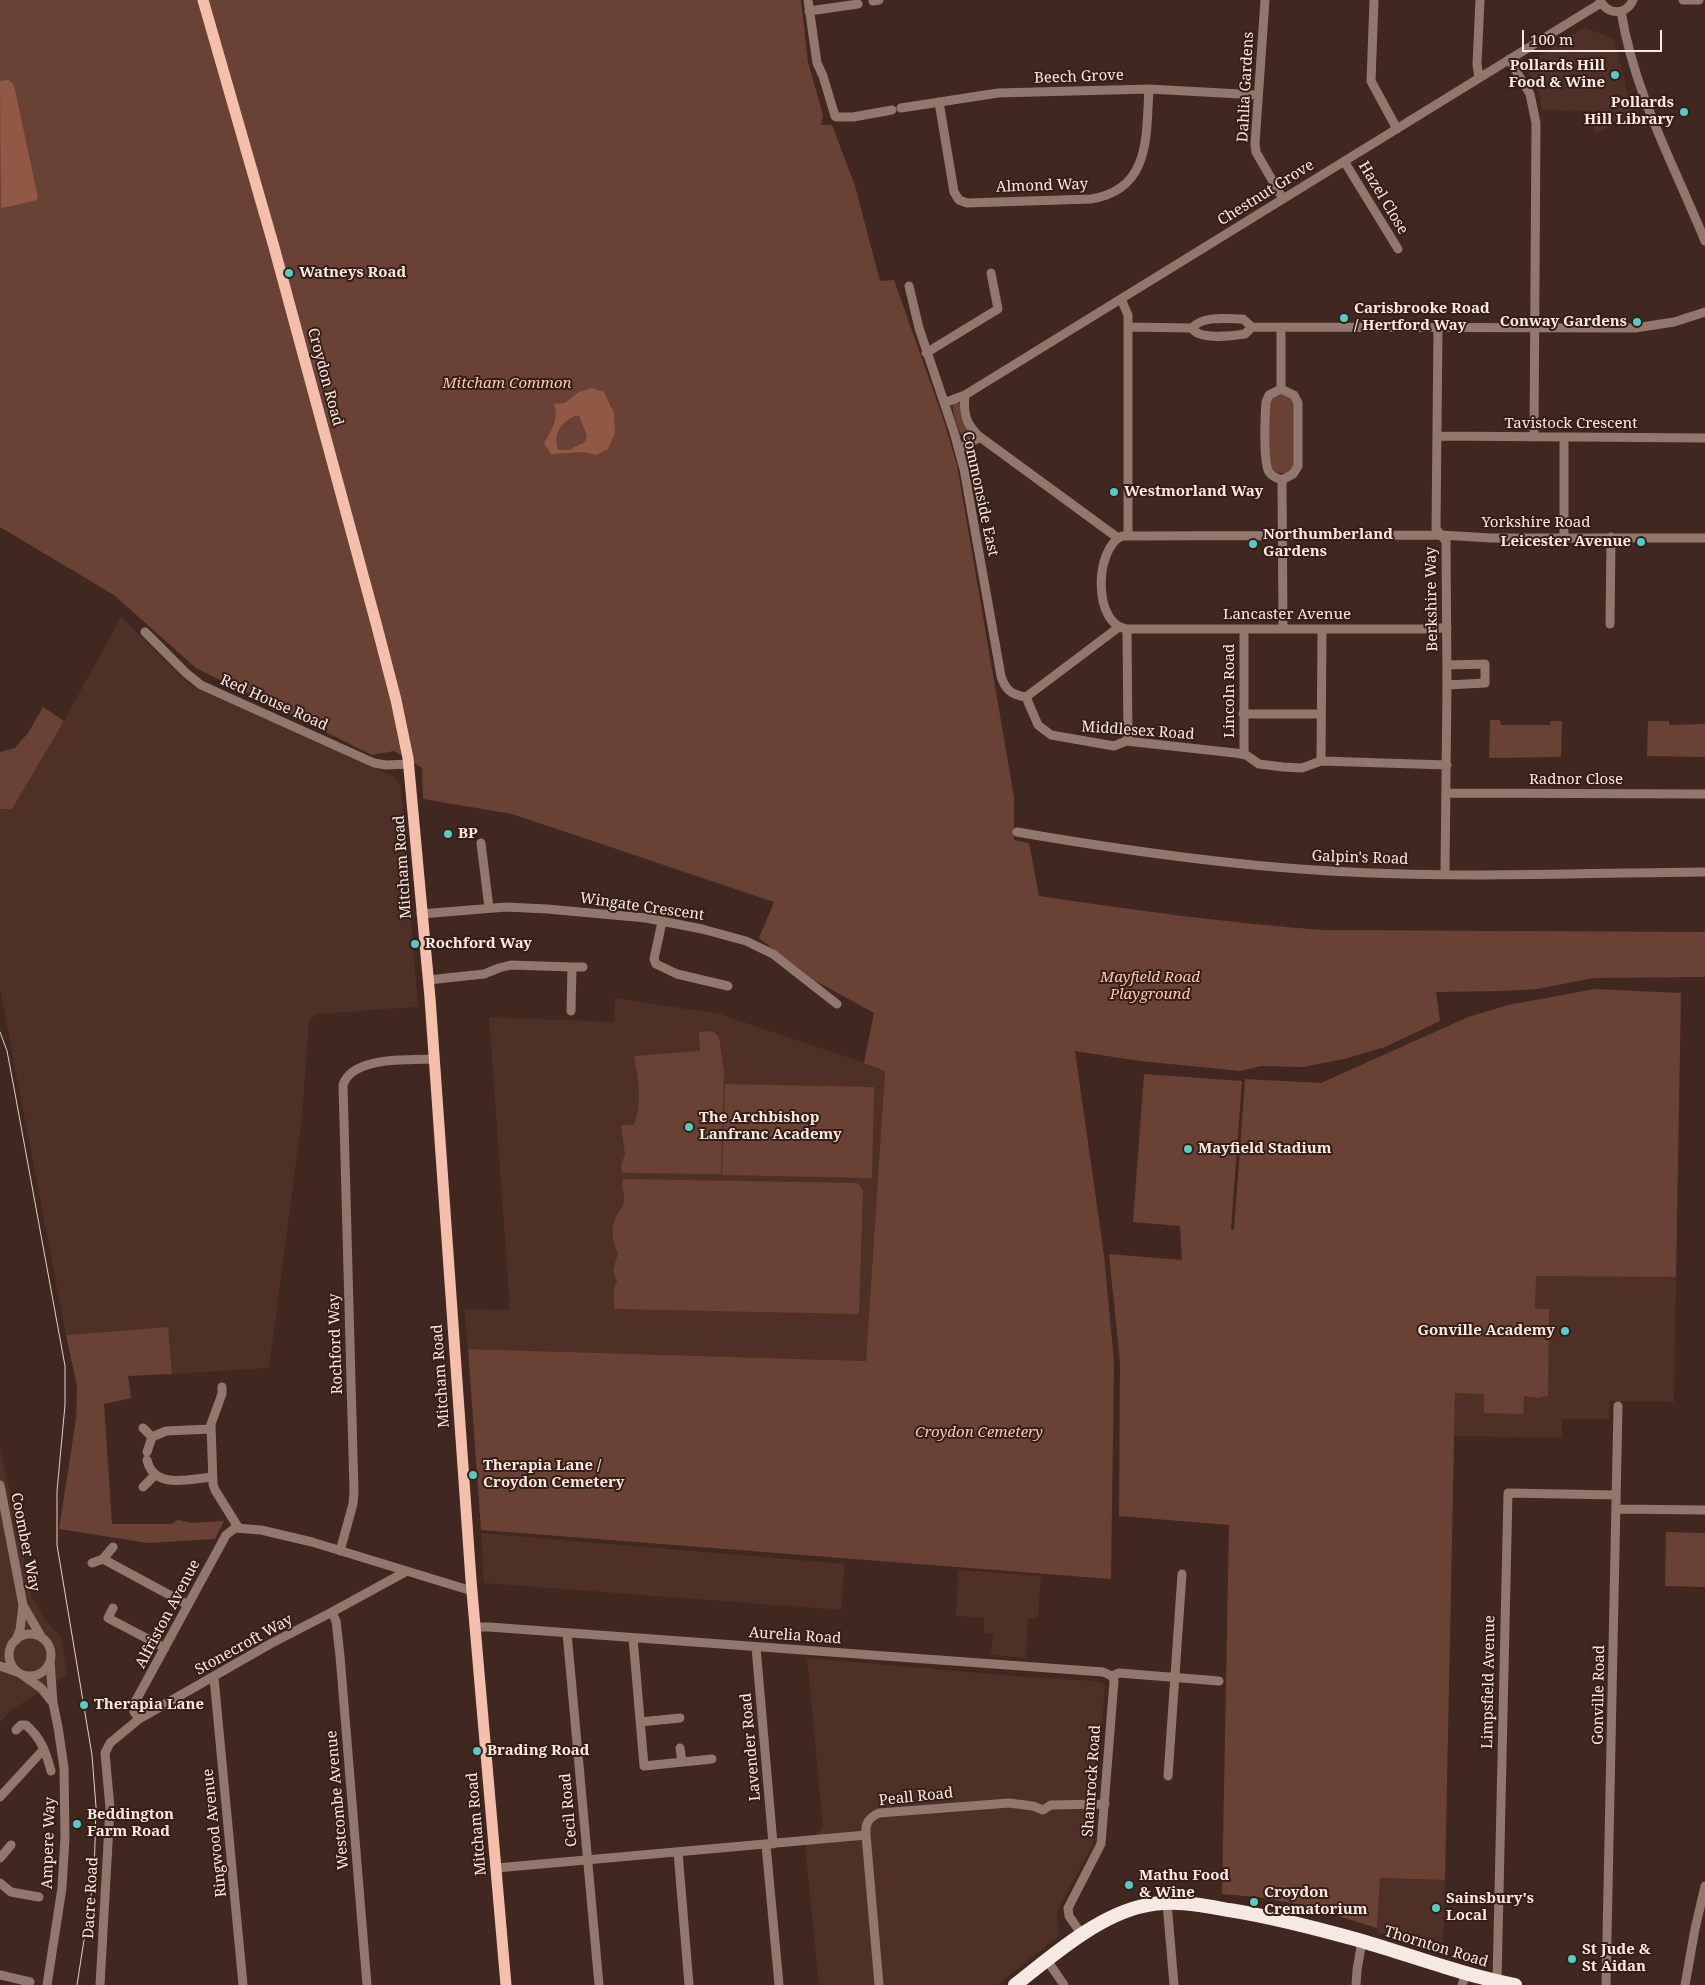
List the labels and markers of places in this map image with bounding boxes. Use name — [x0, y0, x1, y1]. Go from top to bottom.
place label: Pollards Hill Food & Wine — [1508, 57, 1605, 92]
marker: Pollards Hill Food & Wine — [1609, 69, 1621, 81]
place label: Pollards Hill Library — [1584, 94, 1674, 129]
marker: Pollards Hill Library — [1678, 106, 1690, 118]
place label: Watneys Road — [299, 264, 406, 282]
marker: Watneys Road — [283, 267, 295, 279]
place label: Carisbrooke Road / Hertford Way — [1354, 300, 1490, 335]
marker: Carisbrooke Road / Hertford Way — [1338, 312, 1350, 324]
place label: Conway Gardens — [1500, 313, 1627, 331]
marker: Conway Gardens — [1631, 316, 1643, 328]
place label: Westmorland Way — [1124, 483, 1263, 501]
marker: Westmorland Way — [1108, 486, 1120, 498]
place label: Northumberland Gardens — [1263, 526, 1393, 561]
place label: Leicester Avenue — [1501, 533, 1631, 551]
marker: Leicester Avenue — [1635, 536, 1647, 548]
marker: Northumberland Gardens — [1247, 538, 1259, 550]
place label: BP — [458, 825, 478, 843]
marker: BP — [442, 828, 454, 840]
place label: Rochford Way — [425, 935, 532, 953]
marker: Rochford Way — [409, 938, 421, 950]
place label: The Archbishop Lanfranc Academy — [699, 1109, 842, 1144]
marker: The Archbishop Lanfranc Academy — [683, 1121, 695, 1133]
place label: Mayfield Stadium — [1198, 1140, 1332, 1158]
marker: Mayfield Stadium — [1182, 1143, 1194, 1155]
place label: Gonville Academy — [1417, 1322, 1555, 1340]
marker: Gonville Academy — [1559, 1325, 1571, 1337]
place label: Therapia Lane / Croydon Cemetery — [483, 1457, 624, 1492]
marker: Therapia Lane / Croydon Cemetery — [467, 1469, 479, 1481]
place label: Therapia Lane — [94, 1696, 204, 1714]
marker: Therapia Lane — [78, 1699, 90, 1711]
place label: Brading Road — [487, 1742, 590, 1760]
marker: Brading Road — [471, 1745, 483, 1757]
place label: Beddington Farm Road — [87, 1806, 174, 1841]
marker: Beddington Farm Road — [71, 1818, 83, 1830]
place label: Mathu Food & Wine — [1139, 1867, 1229, 1902]
marker: Mathu Food & Wine — [1123, 1879, 1135, 1891]
place label: Croydon Crematorium — [1264, 1884, 1367, 1919]
place label: Sainsbury's Local — [1446, 1890, 1534, 1925]
marker: Croydon Crematorium — [1248, 1896, 1260, 1908]
marker: Sainsbury's Local — [1430, 1902, 1442, 1914]
place label: St Jude & St Aidan — [1582, 1941, 1651, 1976]
marker: St Jude & St Aidan — [1566, 1953, 1578, 1965]

